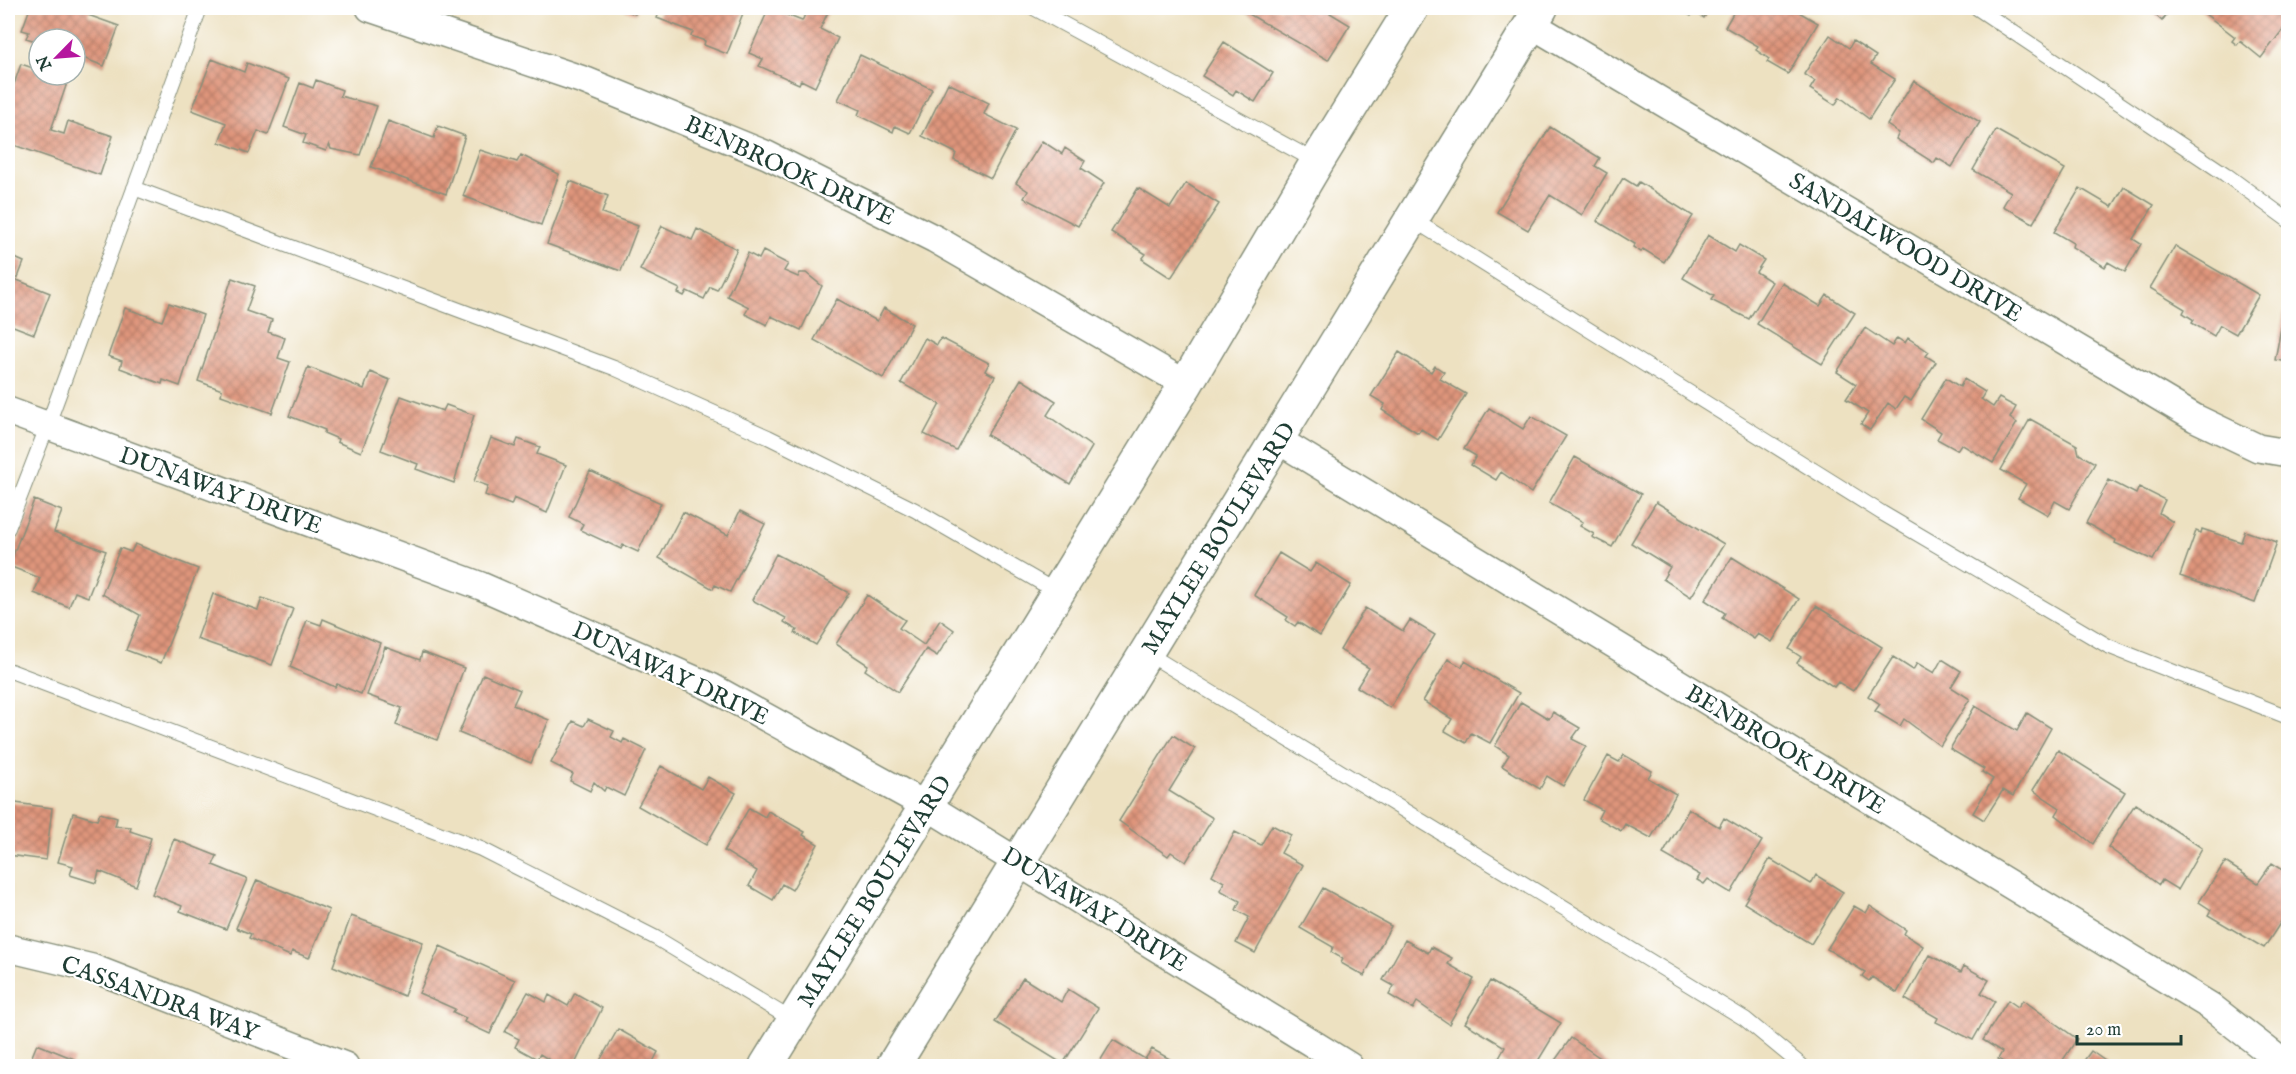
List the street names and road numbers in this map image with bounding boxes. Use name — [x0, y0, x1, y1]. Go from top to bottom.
street label: BENBROOK DRIVE — [679, 109, 900, 234]
street label: SANDALWOOD DRIVE — [1783, 166, 2028, 330]
street label: MAYLEE BOULEVARD — [1135, 417, 1303, 661]
street label: DUNAWAY DRIVE — [115, 440, 326, 543]
street label: DUNAWAY DRIVE — [567, 615, 774, 734]
street label: BENBROOK DRIVE — [1679, 678, 1891, 822]
street label: MAYLEE BOULEVARD — [791, 770, 959, 1014]
street label: DUNAWAY DRIVE — [995, 841, 1193, 980]
street label: CASSANDRA WAY — [57, 949, 264, 1050]

